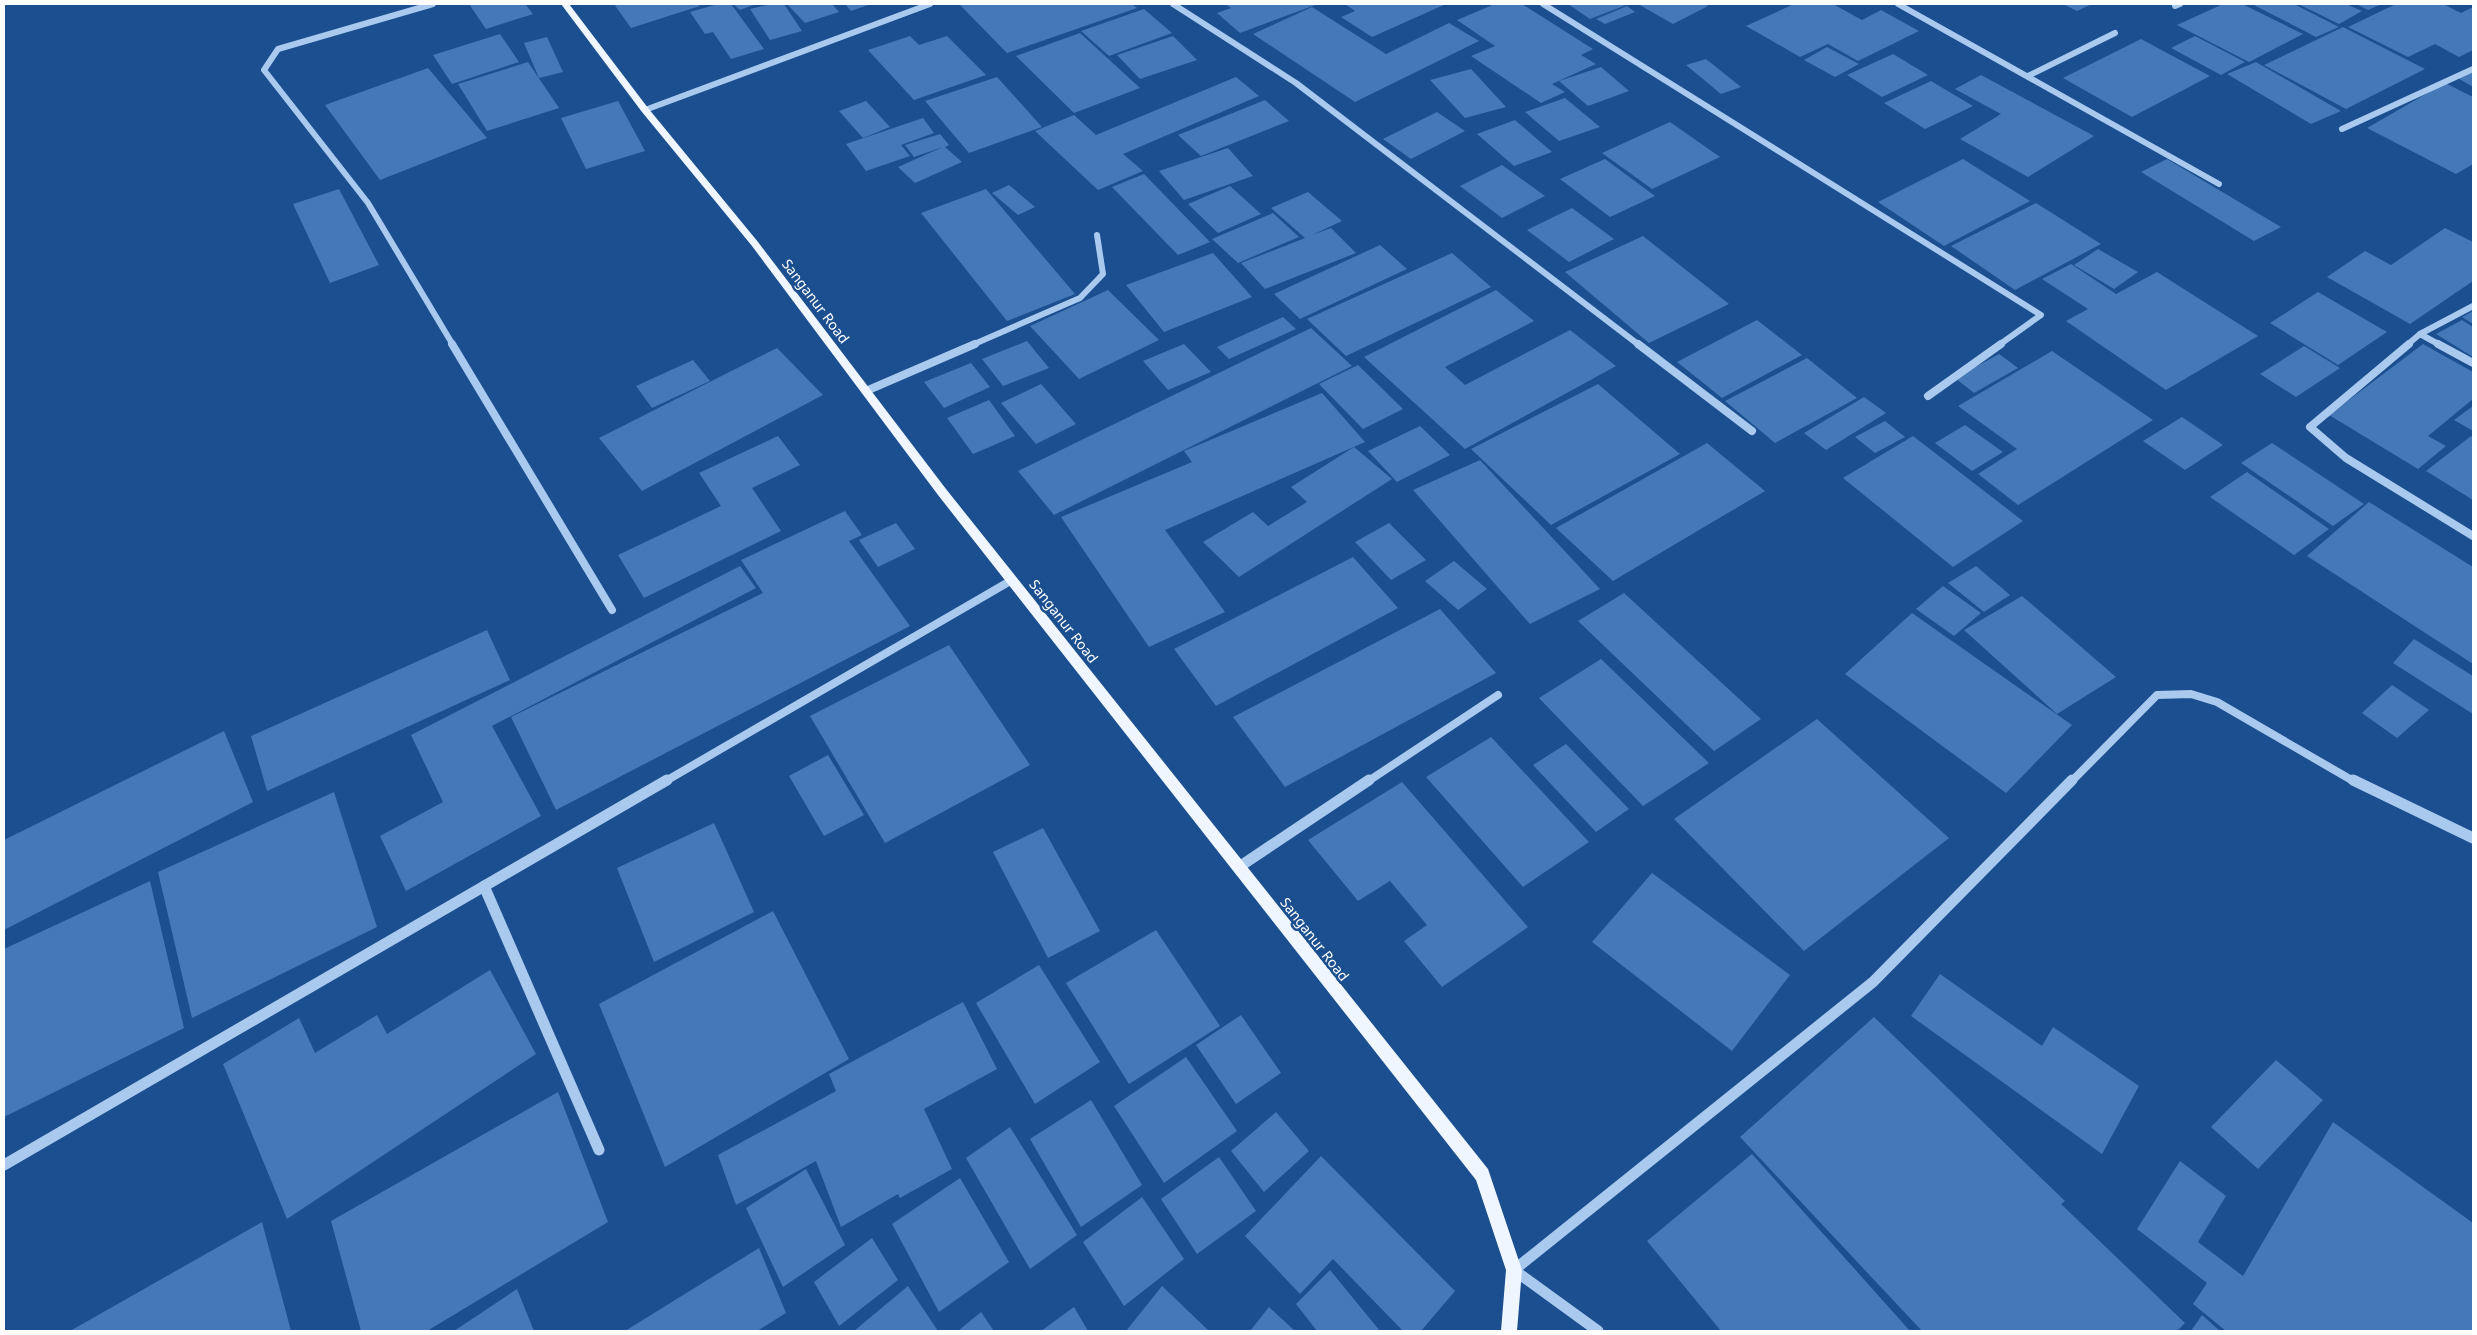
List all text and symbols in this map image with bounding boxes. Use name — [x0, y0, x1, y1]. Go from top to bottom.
street label: Sanganur Road — [778, 255, 854, 347]
street label: Sanganur Road — [1025, 575, 1103, 667]
street label: Sanganur Road — [1276, 893, 1354, 985]

